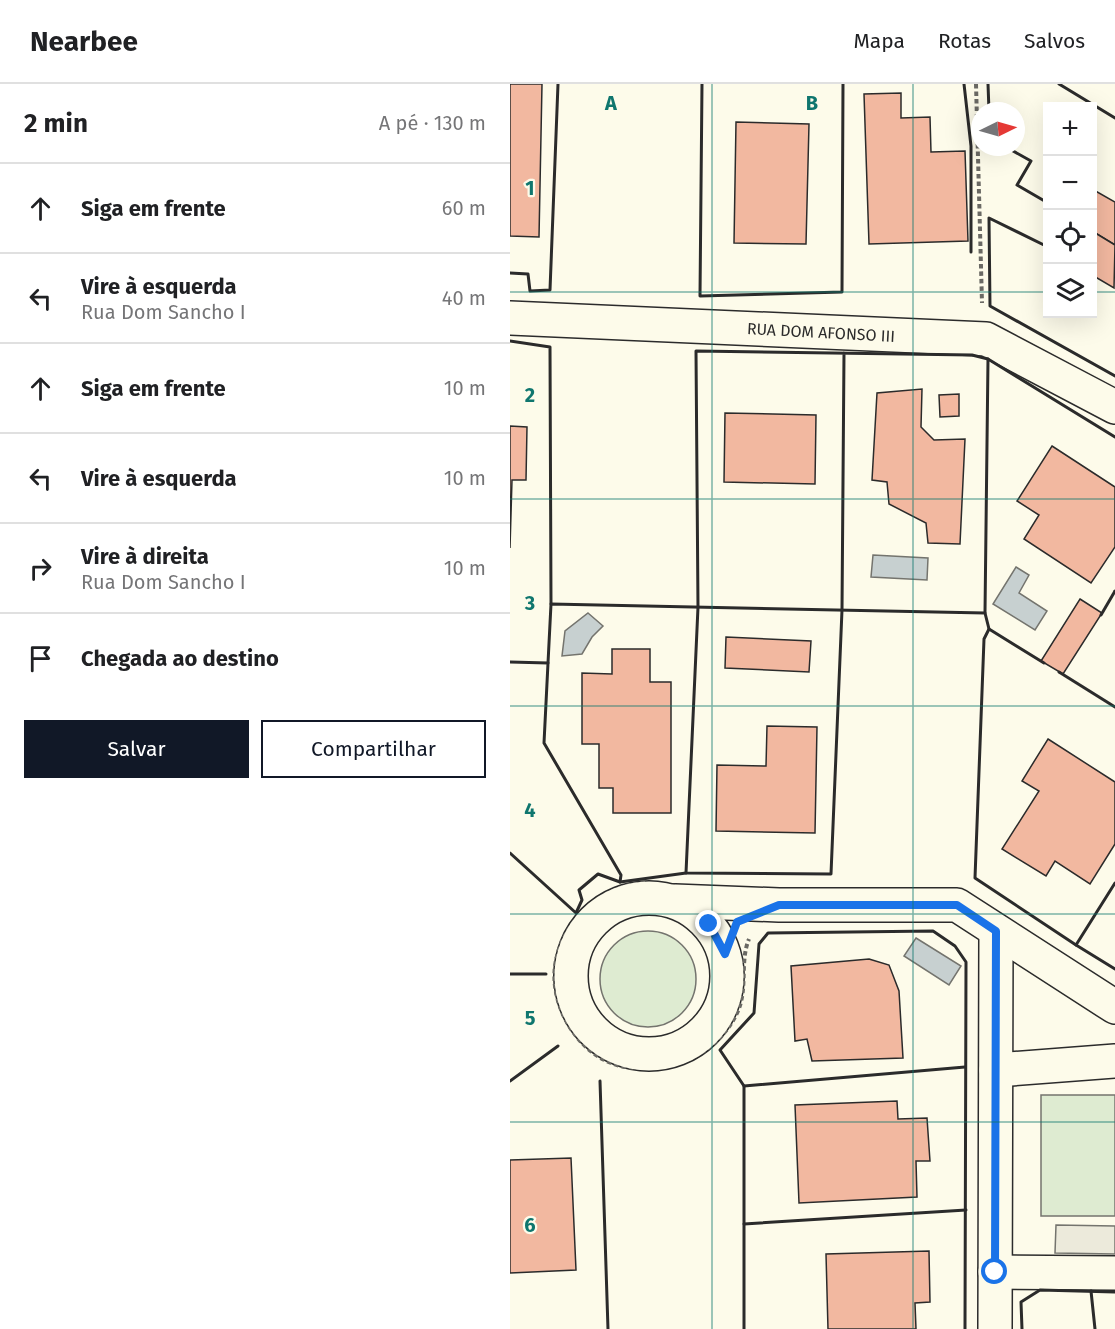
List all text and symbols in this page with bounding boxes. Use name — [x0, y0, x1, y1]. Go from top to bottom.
text: Nearbee — [30, 25, 138, 58]
text: Mapa — [854, 28, 905, 54]
text: Rotas — [938, 28, 991, 54]
text: Salvos — [1024, 28, 1085, 54]
text: A — [604, 91, 618, 115]
text: B — [806, 91, 818, 115]
north arrow — [971, 102, 1025, 156]
map controls — [1043, 102, 1097, 318]
button: + — [1043, 102, 1097, 156]
text: 2 min — [24, 108, 88, 139]
text: A pé · 130 m — [379, 111, 486, 135]
button: − — [1043, 156, 1097, 210]
text: 1 — [525, 176, 535, 200]
icon: ahead — [24, 192, 57, 225]
text: Siga em frente — [81, 195, 226, 222]
text: 60 m — [442, 196, 486, 220]
button: locate — [1043, 210, 1097, 264]
button: layers — [1043, 264, 1097, 318]
text: Vire à esquerda — [81, 273, 237, 300]
icon: left — [24, 282, 57, 315]
text: 40 m — [442, 286, 486, 310]
text: Rua Dom Sancho I — [81, 300, 246, 324]
street label: RUA DOM AFONSO III — [746, 319, 896, 346]
icon: ahead — [24, 372, 57, 405]
text: Siga em frente — [81, 375, 226, 402]
text: 10 m — [444, 376, 486, 400]
text: 2 — [525, 383, 535, 407]
icon: left — [24, 462, 57, 495]
text: Vire à esquerda — [81, 465, 237, 492]
text: 10 m — [444, 466, 486, 490]
text: Vire à direita — [81, 543, 209, 570]
icon: right — [24, 552, 57, 585]
text: 10 m — [444, 556, 486, 580]
text: Rua Dom Sancho I — [81, 570, 246, 594]
text: 3 — [524, 591, 535, 615]
icon: arrive — [24, 642, 57, 675]
text: Chegada ao destino — [81, 645, 279, 672]
button: Salvar — [24, 720, 249, 778]
button: Compartilhar — [261, 720, 486, 778]
text: 4 — [524, 798, 536, 822]
route end — [695, 910, 721, 936]
text: 5 — [525, 1006, 536, 1030]
text: 6 — [524, 1213, 536, 1237]
route start — [981, 1258, 1007, 1284]

